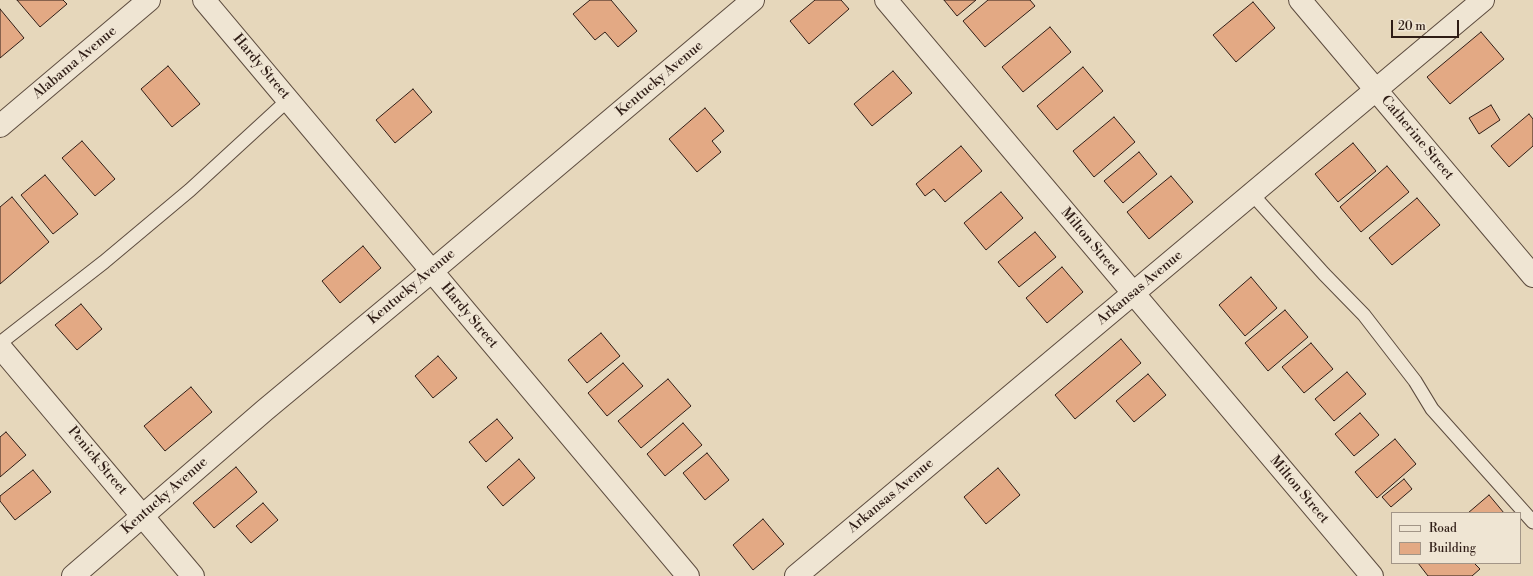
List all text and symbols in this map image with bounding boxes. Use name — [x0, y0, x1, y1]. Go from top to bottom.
scale bar — [1393, 12, 1461, 38]
text: 20 m — [1398, 19, 1426, 34]
street label: Alabama Avenue — [30, 23, 120, 103]
street label: Hardy Street — [229, 31, 293, 103]
street label: Kentucky Avenue — [613, 38, 707, 120]
street label: Catherine Street — [1377, 93, 1457, 183]
street label: Milton Street — [1057, 205, 1123, 279]
street label: Kentucky Avenue — [365, 246, 459, 328]
street label: Arkansas Avenue — [1094, 247, 1186, 329]
street label: Hardy Street — [437, 280, 501, 352]
street label: Penick Street — [64, 423, 130, 499]
street label: Milton Street — [1266, 453, 1332, 527]
street label: Kentucky Avenue — [119, 454, 211, 538]
street label: Arkansas Avenue — [845, 455, 937, 537]
legend — [1391, 512, 1521, 564]
text: Road — [1429, 521, 1457, 536]
text: Building — [1429, 541, 1476, 556]

